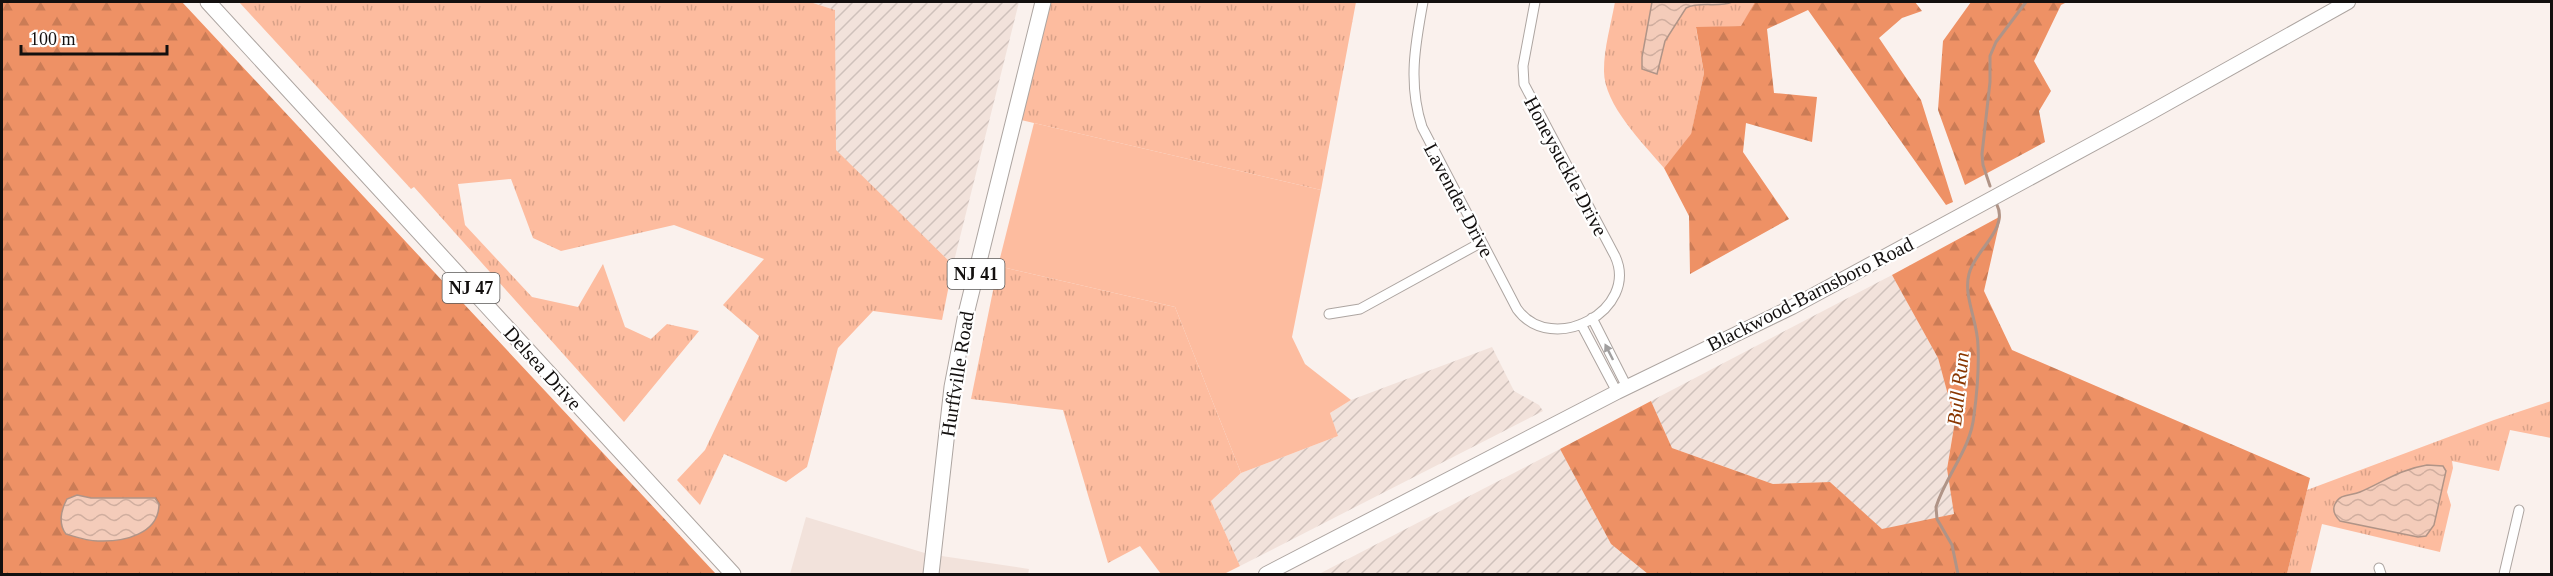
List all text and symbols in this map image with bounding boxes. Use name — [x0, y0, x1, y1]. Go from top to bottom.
scale bar — [21, 18, 166, 56]
text: 100 m — [30, 29, 76, 49]
street label: Honeysuckle Drive — [1519, 92, 1612, 240]
street label: Lavender Drive — [1420, 139, 1498, 261]
street label: Blackwood-Barnsboro Road — [1703, 232, 1917, 356]
road number: NJ 41 — [948, 259, 1004, 289]
road number: NJ 47 — [442, 273, 500, 303]
street label: Hurffville Road — [936, 310, 978, 438]
street label: Delsea Drive — [500, 322, 586, 414]
one-way arrow — [1605, 344, 1614, 361]
water label: Bull Run — [1942, 351, 1974, 427]

